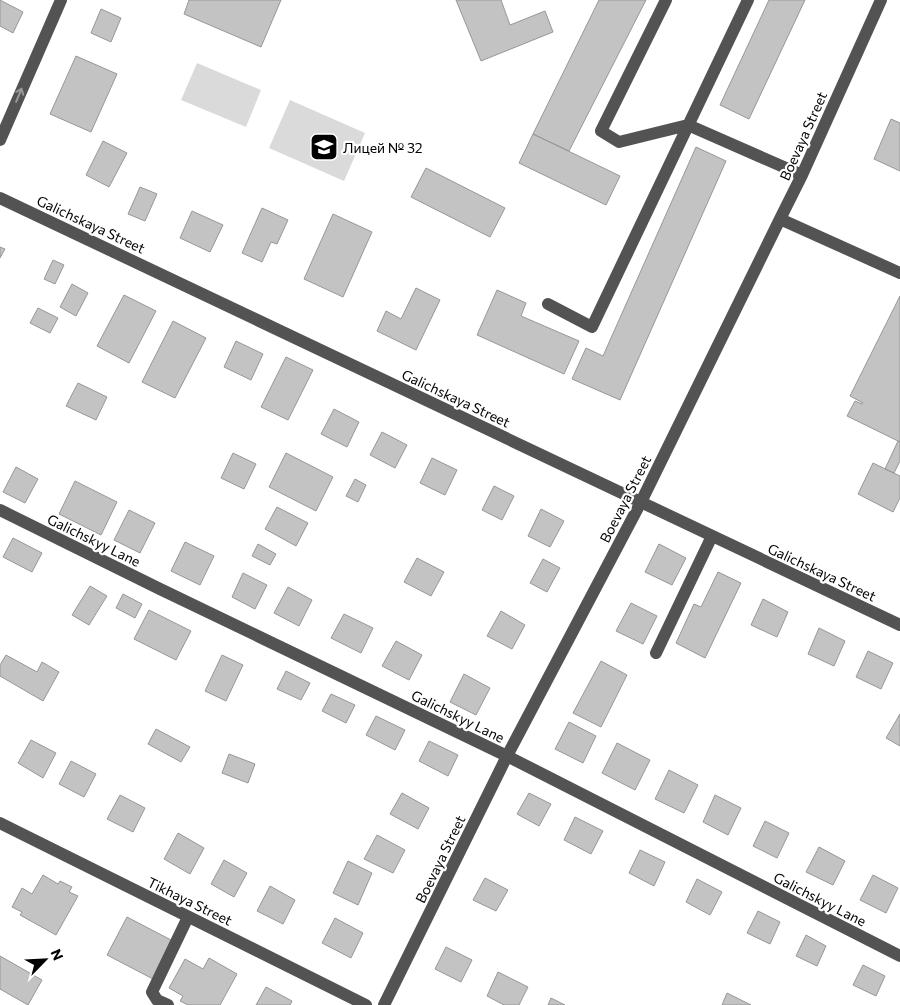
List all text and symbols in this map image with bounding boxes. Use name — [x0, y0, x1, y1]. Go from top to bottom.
one-way arrow — [15, 88, 25, 103]
street label: Boevaya Street — [776, 89, 830, 183]
school or university icon: Лицей № 32 — [309, 132, 339, 162]
place label: Лицей № 32 — [343, 139, 423, 156]
street label: Galichskaya Street — [34, 191, 148, 257]
street label: Galichskaya Street — [399, 365, 513, 431]
street label: Boevaya Street — [596, 452, 654, 545]
street label: Galichskyy Lane — [45, 510, 143, 570]
street label: Galichskaya Street — [765, 539, 879, 605]
street label: Galichskyy Lane — [409, 686, 507, 746]
street label: Boevaya Street — [411, 812, 469, 906]
street label: Galichskyy Lane — [771, 868, 869, 930]
street label: Tikhaya Street — [145, 873, 235, 929]
north arrow — [20, 935, 70, 985]
text: N — [47, 946, 67, 963]

